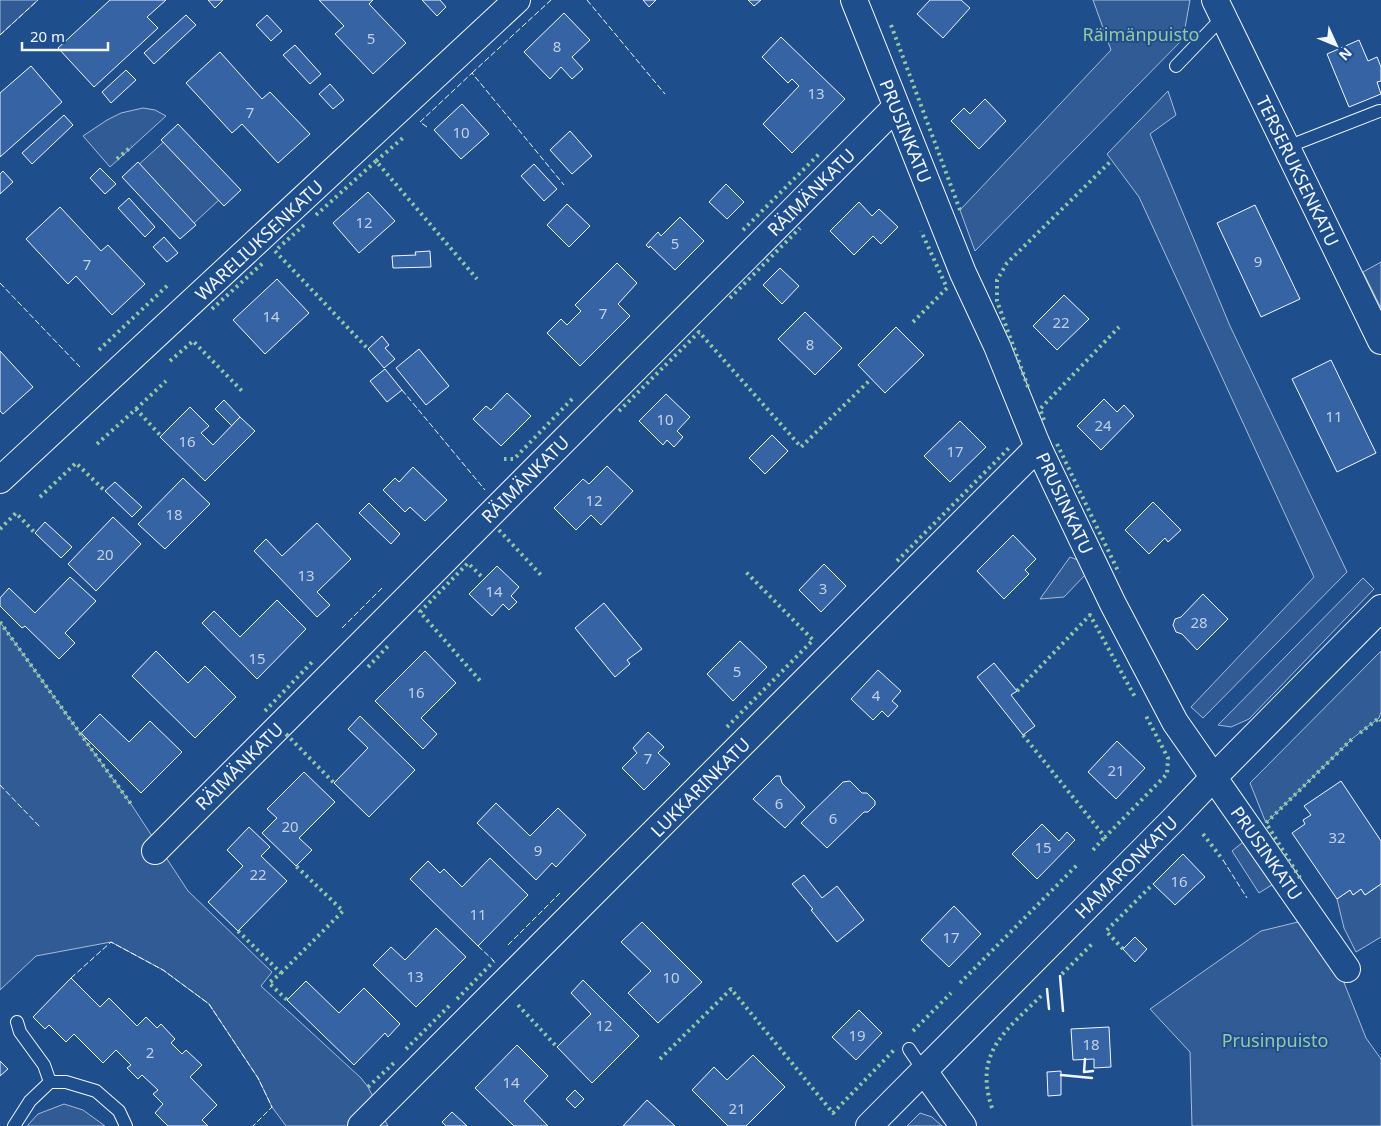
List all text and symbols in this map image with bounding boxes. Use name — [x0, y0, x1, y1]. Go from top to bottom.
scale bar — [22, 20, 109, 52]
north arrow — [1311, 20, 1361, 70]
park label: Räimänpuisto — [1083, 22, 1199, 46]
text: 20 m — [30, 26, 65, 46]
house number: 5 — [367, 28, 375, 48]
house number: 8 — [553, 36, 561, 56]
text: N — [1335, 44, 1357, 65]
street label: PRUSINKATU — [874, 76, 938, 186]
house number: 13 — [807, 83, 825, 103]
street label: TERSERUKSENKATU — [1251, 92, 1345, 250]
house number: 7 — [246, 102, 254, 122]
house number: 10 — [452, 122, 470, 142]
street label: RÄIMÄNKATU — [762, 143, 860, 241]
street label: WARELIUKSENKATU — [190, 174, 328, 306]
house number: 12 — [355, 212, 373, 232]
house number: 5 — [671, 233, 679, 253]
house number: 9 — [1254, 251, 1262, 271]
house number: 7 — [83, 254, 91, 274]
house number: 7 — [599, 303, 607, 323]
house number: 14 — [262, 306, 280, 326]
house number: 22 — [1052, 312, 1070, 332]
house number: 8 — [806, 334, 814, 354]
house number: 11 — [1325, 406, 1343, 426]
house number: 10 — [656, 409, 674, 429]
house number: 24 — [1094, 415, 1112, 435]
street label: RÄIMÄNKATU — [476, 430, 574, 528]
house number: 16 — [178, 431, 196, 451]
house number: 17 — [946, 441, 964, 461]
street label: PRUSINKATU — [1031, 448, 1099, 558]
house number: 12 — [585, 490, 603, 510]
house number: 18 — [165, 504, 183, 524]
house number: 20 — [96, 544, 114, 564]
house number: 13 — [297, 565, 315, 585]
house number: 3 — [819, 578, 827, 598]
house number: 14 — [485, 581, 503, 601]
house number: 28 — [1190, 612, 1208, 632]
house number: 15 — [248, 648, 266, 668]
house number: 5 — [733, 661, 741, 681]
house number: 16 — [407, 682, 425, 702]
house number: 4 — [872, 685, 881, 705]
street label: RÄIMÄNKATU — [190, 717, 288, 815]
street label: LUKKARINKATU — [645, 732, 755, 842]
house number: 7 — [644, 748, 652, 768]
house number: 21 — [1107, 760, 1125, 780]
house number: 6 — [775, 793, 783, 813]
street label: PRUSINKATU — [1226, 801, 1308, 905]
house number: 6 — [829, 808, 837, 828]
street label: HAMARONKATU — [1069, 810, 1183, 924]
house number: 20 — [281, 816, 299, 836]
house number: 32 — [1328, 827, 1346, 847]
house number: 15 — [1034, 837, 1052, 857]
house number: 9 — [534, 840, 542, 860]
house number: 22 — [249, 864, 267, 884]
house number: 16 — [1170, 871, 1188, 891]
house number: 11 — [469, 904, 487, 924]
house number: 17 — [942, 927, 960, 947]
house number: 13 — [406, 966, 424, 986]
house number: 10 — [662, 967, 680, 987]
house number: 12 — [595, 1015, 613, 1035]
house number: 19 — [848, 1025, 866, 1045]
park label: Prusinpuisto — [1222, 1028, 1328, 1052]
house number: 18 — [1082, 1034, 1100, 1054]
house number: 2 — [146, 1042, 154, 1062]
house number: 14 — [502, 1072, 520, 1092]
house number: 21 — [728, 1098, 746, 1118]

